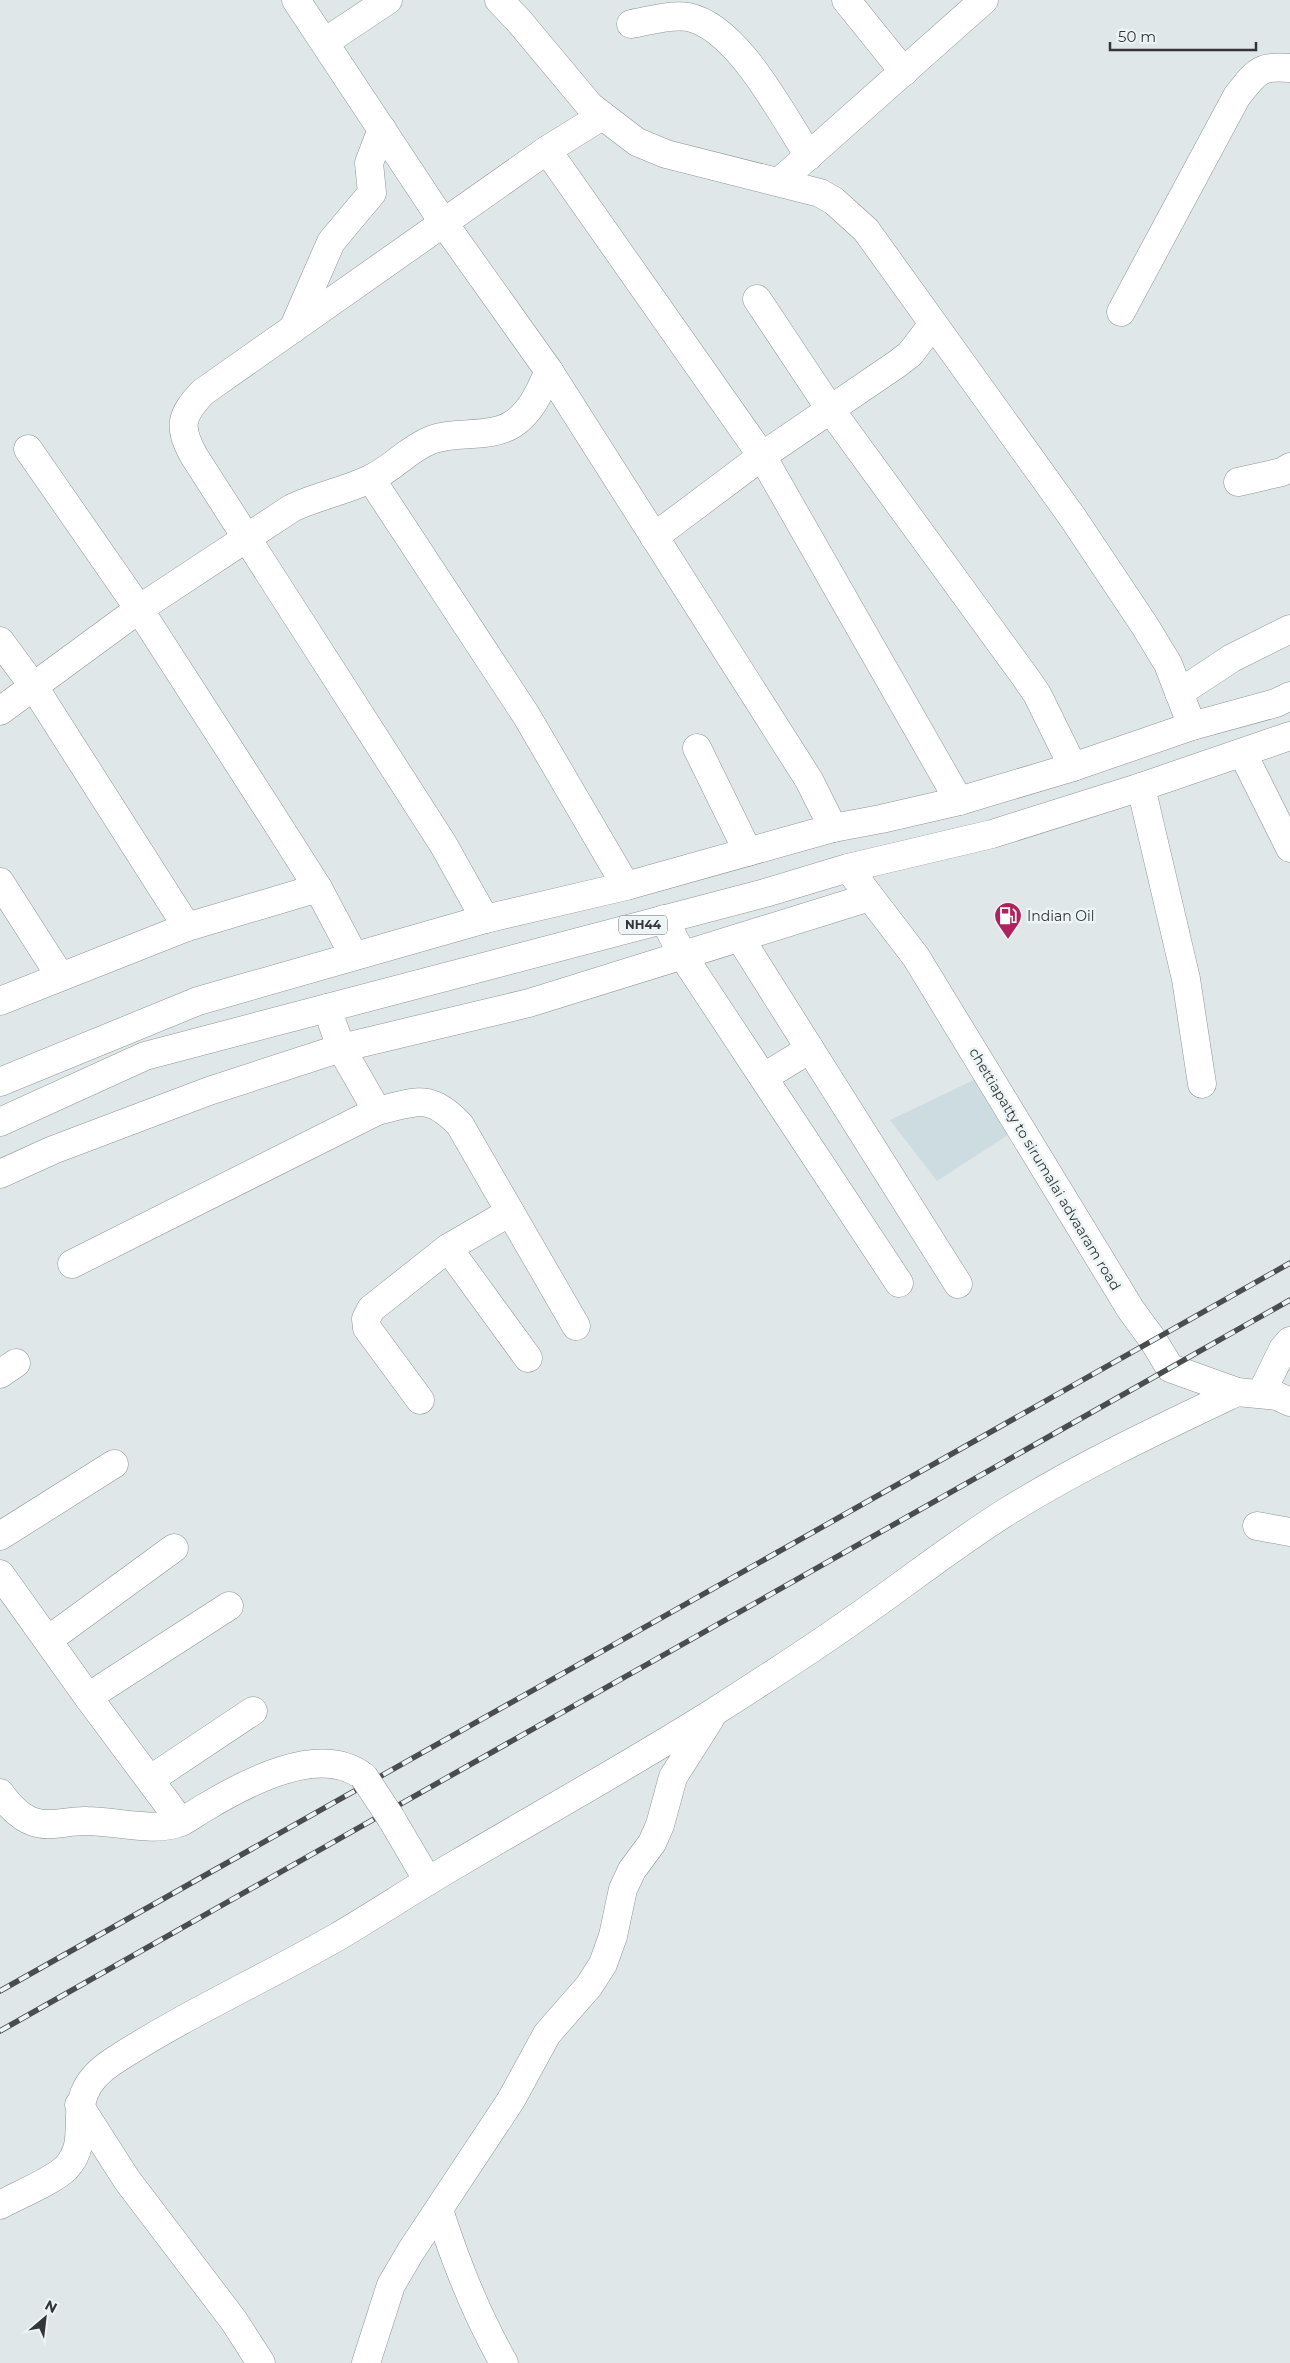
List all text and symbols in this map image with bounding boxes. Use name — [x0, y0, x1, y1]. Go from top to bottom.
scale bar — [1110, 20, 1256, 52]
text: 50 m — [1118, 27, 1156, 46]
fuel station icon: Indian Oil — [993, 901, 1023, 940]
place label: Indian Oil — [1027, 907, 1095, 925]
road number: NH44 — [619, 916, 667, 934]
street label: chettiapatty to sirumalai advaaram road — [965, 1044, 1125, 1294]
north arrow — [20, 2293, 70, 2343]
text: N — [42, 2296, 60, 2317]

